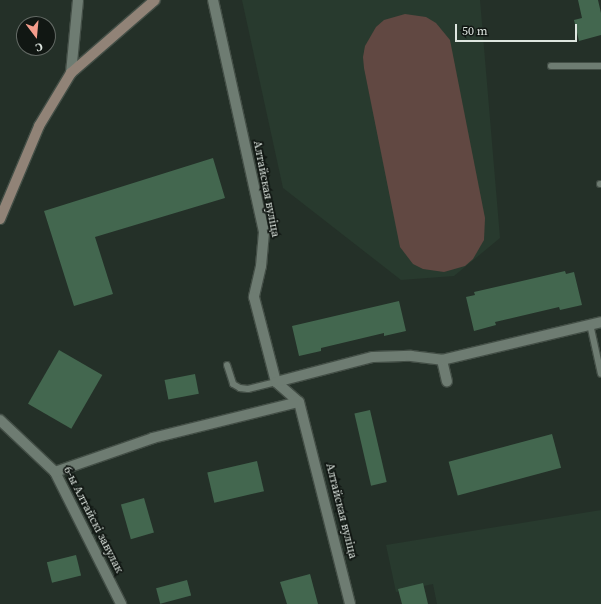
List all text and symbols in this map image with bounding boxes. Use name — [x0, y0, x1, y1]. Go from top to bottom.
north arrow — [16, 16, 56, 56]
scale bar — [457, 16, 579, 42]
text: 50 m — [462, 23, 488, 39]
text: С — [34, 39, 45, 55]
street label: Алтайская вуліца — [250, 139, 282, 239]
street label: Алтайская вуліца — [322, 462, 360, 560]
street label: 6-ы Алтайскі завулак — [60, 464, 126, 576]

